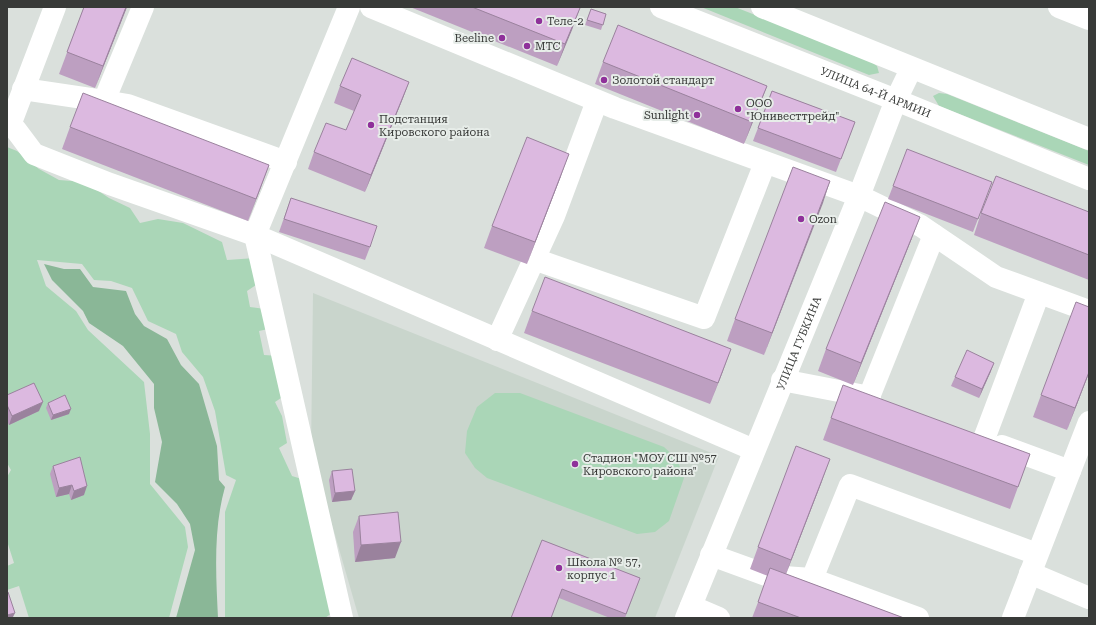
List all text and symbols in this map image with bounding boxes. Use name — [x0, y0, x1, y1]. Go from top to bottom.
place label: Теле-2 — [547, 15, 584, 28]
marker: Теле-2 — [534, 16, 544, 26]
place label: Beeline — [455, 32, 494, 45]
marker: Beeline — [497, 33, 507, 43]
place label: МТС — [535, 40, 561, 53]
marker: МТС — [522, 41, 532, 51]
street label: УЛИЦА 64-Й АРМИИ — [818, 65, 933, 121]
place label: Золотой стандарт — [612, 74, 714, 87]
marker: Золотой стандарт — [599, 75, 609, 85]
place label: ООО "Юнивесттрейд" — [746, 97, 840, 123]
marker: ООО "Юнивесттрейд" — [733, 104, 743, 114]
place label: Sunlight — [644, 109, 689, 122]
marker: Sunlight — [692, 110, 702, 120]
place label: Подстанция Кировского района — [379, 113, 489, 139]
marker: Подстанция Кировского района — [366, 120, 376, 130]
place label: Ozon — [809, 213, 837, 226]
marker: Ozon — [796, 214, 806, 224]
street label: УЛИЦА ГУБКИНА — [774, 294, 824, 392]
place label: Стадион "МОУ СШ №57 Кировского района" — [583, 452, 717, 478]
marker: Стадион "МОУ СШ №57 Кировского района" — [570, 459, 580, 469]
place label: Школа № 57, корпус 1 — [567, 556, 641, 582]
marker: Школа № 57, корпус 1 — [554, 563, 564, 573]

